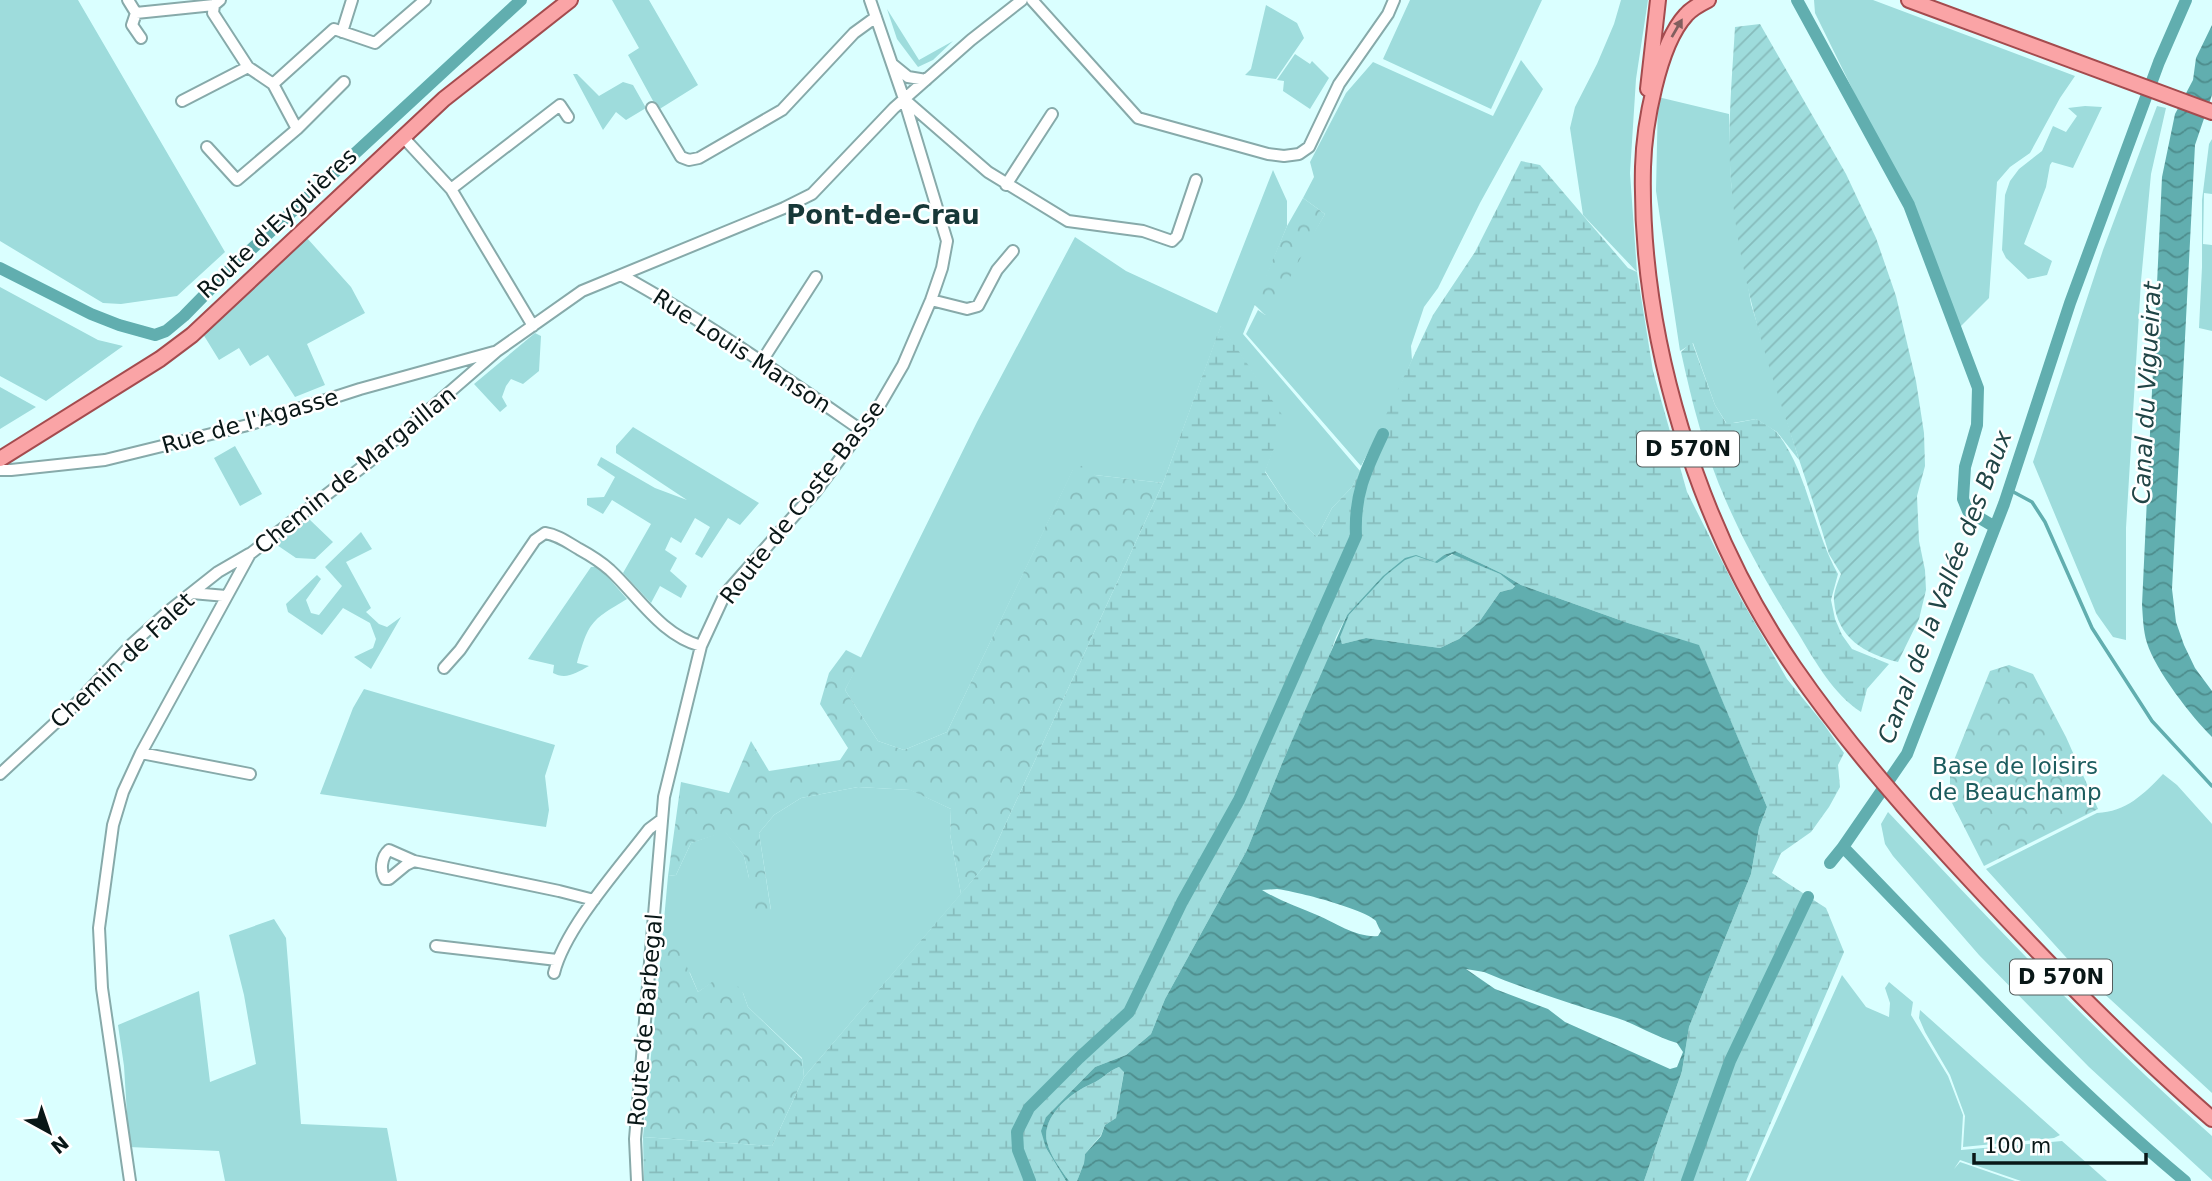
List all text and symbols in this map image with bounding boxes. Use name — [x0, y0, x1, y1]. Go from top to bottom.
one-way arrow — [1671, 18, 1684, 37]
street label: Route d'Eyguières — [192, 143, 362, 303]
district label: Pont-de-Crau — [786, 200, 980, 230]
water label: Canal du Vigueirat — [2127, 279, 2167, 505]
street label: Rue Louis Manson — [648, 284, 836, 418]
street label: Chemin de Margaillan — [249, 381, 461, 559]
street label: Rue de l'Agasse — [159, 383, 341, 459]
street label: Route de Coste Basse — [715, 395, 889, 609]
water label: Canal de la Vallée des Baux — [1872, 426, 2018, 748]
road number: D 570N — [1637, 432, 1739, 466]
street label: Chemin de Falet — [45, 587, 199, 733]
park label: Base de loisirs de Beauchamp — [1929, 753, 2101, 805]
street label: Route de Barbegal — [623, 913, 667, 1127]
road number: D 570N — [2010, 960, 2112, 995]
north arrow — [14, 1097, 84, 1167]
scale bar — [1974, 1122, 2146, 1166]
text: N — [47, 1131, 73, 1159]
text: 100 m — [1984, 1134, 2051, 1158]

